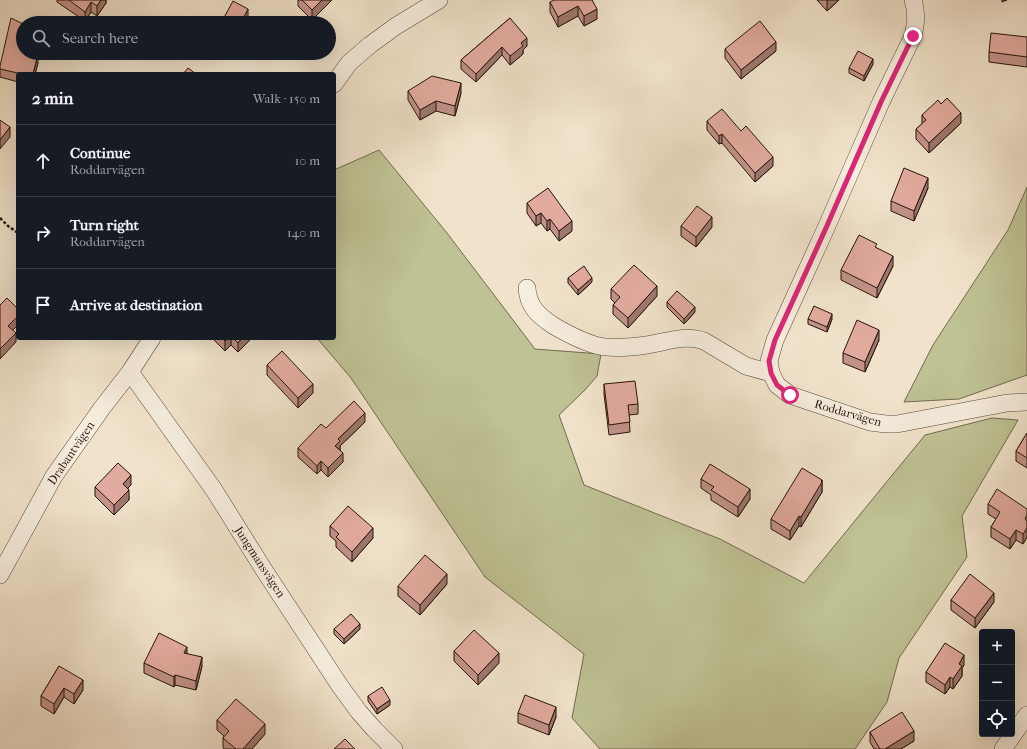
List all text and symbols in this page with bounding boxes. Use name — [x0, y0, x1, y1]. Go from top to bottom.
search box — [16, 16, 336, 60]
icon: search — [30, 27, 52, 49]
route end — [904, 27, 922, 45]
text: Search here — [62, 29, 138, 47]
text: 2 min — [32, 88, 73, 108]
text: Walk · 150 m — [253, 91, 320, 106]
text: Continue — [70, 144, 130, 162]
icon: ahead — [32, 150, 54, 172]
text: 10 m — [295, 153, 320, 168]
text: Roddarvägen — [70, 162, 145, 177]
text: Turn right — [70, 216, 139, 234]
icon: right — [32, 222, 54, 244]
text: 140 m — [287, 225, 320, 240]
text: Roddarvägen — [70, 234, 145, 249]
icon: arrive — [32, 294, 54, 316]
text: Arrive at destination — [70, 296, 202, 314]
route start — [781, 386, 799, 404]
street label: Roddarvägen — [813, 397, 883, 429]
street label: Drabantvägen — [45, 419, 97, 487]
street label: Jungmansvägen — [231, 523, 288, 600]
map controls — [979, 629, 1015, 737]
button: + — [979, 629, 1015, 665]
button: − — [979, 665, 1015, 701]
button: locate — [979, 701, 1015, 737]

